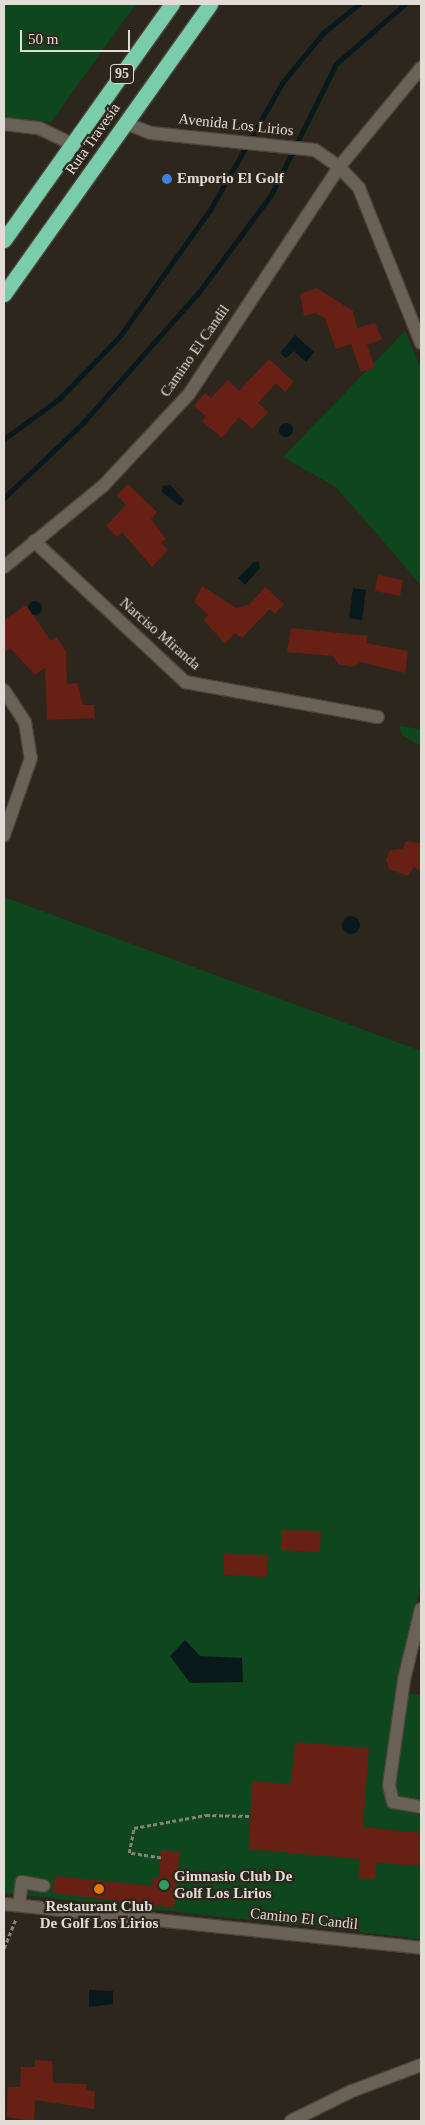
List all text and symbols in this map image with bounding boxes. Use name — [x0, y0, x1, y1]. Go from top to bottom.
scale bar — [22, 20, 132, 52]
text: 50 m — [28, 31, 58, 47]
road number: 95 — [110, 62, 134, 86]
street label: Ruta Travesía — [62, 100, 124, 178]
street label: Avenida Los Lirios — [178, 110, 294, 140]
place label: Emporio El Golf — [177, 170, 284, 188]
marker: Emporio El Golf — [161, 173, 173, 185]
street label: Camino El Candil — [157, 301, 233, 401]
street label: Narciso Miranda — [116, 594, 204, 674]
place label: Gimnasio Club De Golf Los Lirios — [174, 1867, 292, 1902]
marker: Gimnasio Club De Golf Los Lirios — [158, 1879, 170, 1891]
marker: Restaurant Club De Golf Los Lirios — [93, 1883, 105, 1895]
place label: Restaurant Club De Golf Los Lirios — [40, 1897, 158, 1932]
street label: Camino El Candil — [249, 1904, 359, 1934]

